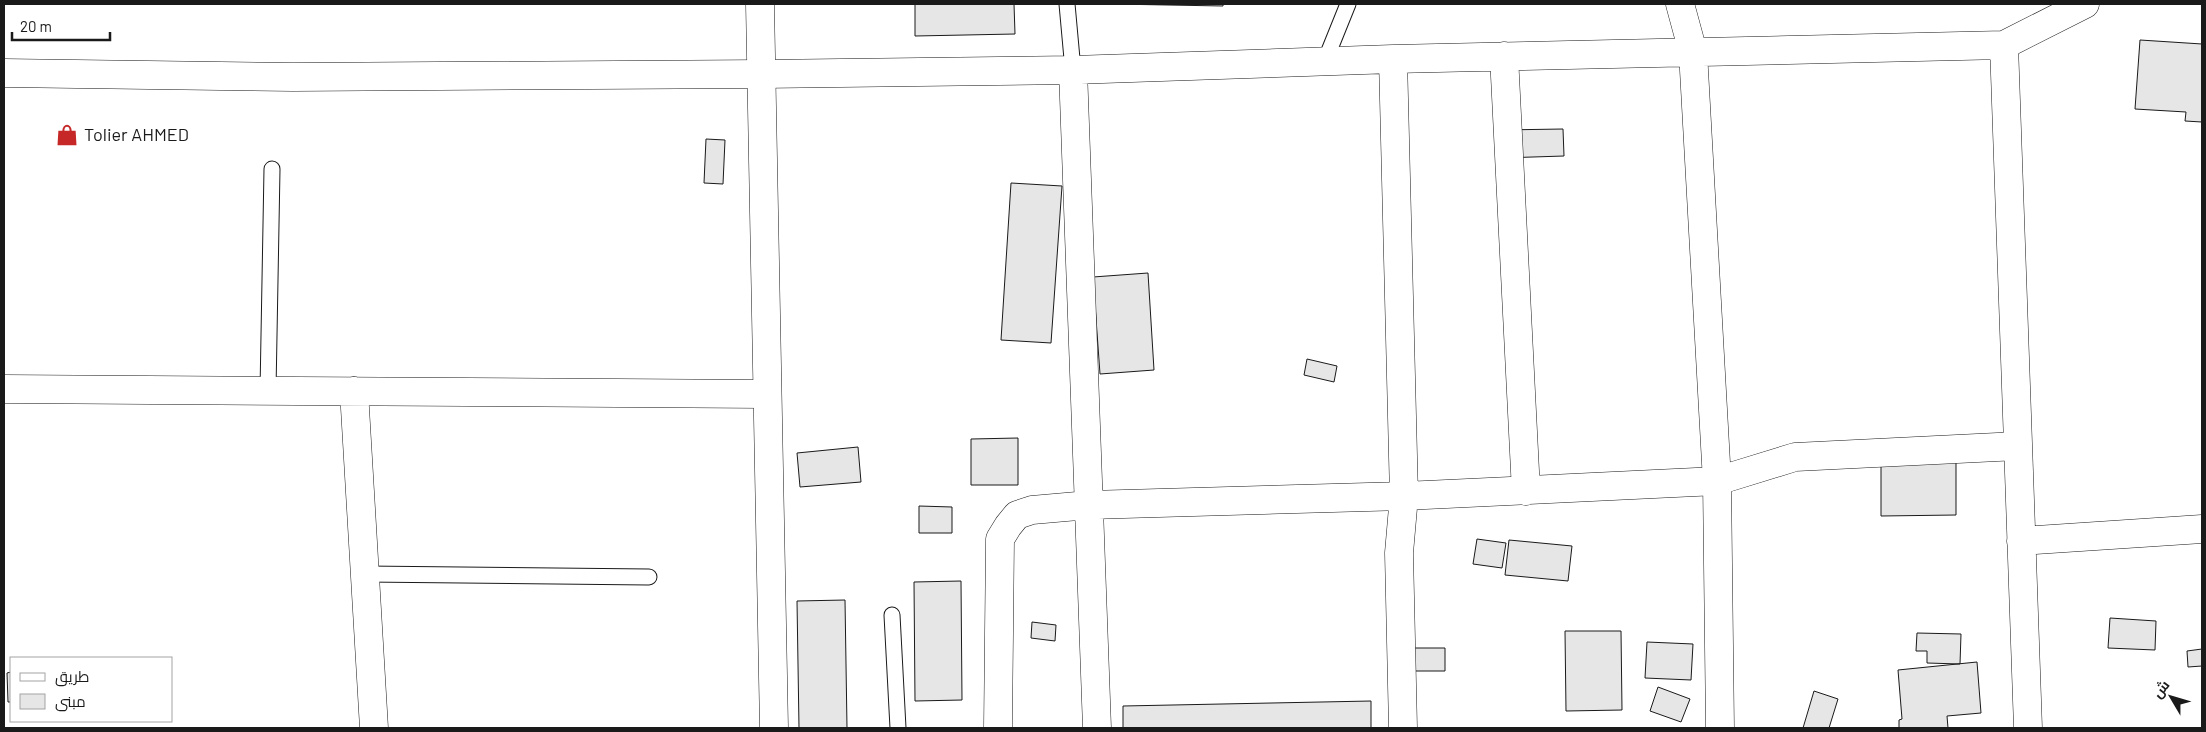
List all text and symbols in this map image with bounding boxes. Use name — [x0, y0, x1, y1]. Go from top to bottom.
scale bar — [12, 10, 110, 42]
text: 20 m — [20, 17, 52, 35]
shop icon: Tolier AHMED — [54, 122, 80, 148]
place label: Tolier AHMED — [84, 123, 189, 145]
legend — [10, 657, 172, 722]
text: طريق — [55, 667, 89, 687]
north arrow — [2146, 672, 2196, 722]
text: ش — [2148, 676, 2173, 702]
text: مبنى — [55, 692, 86, 712]

